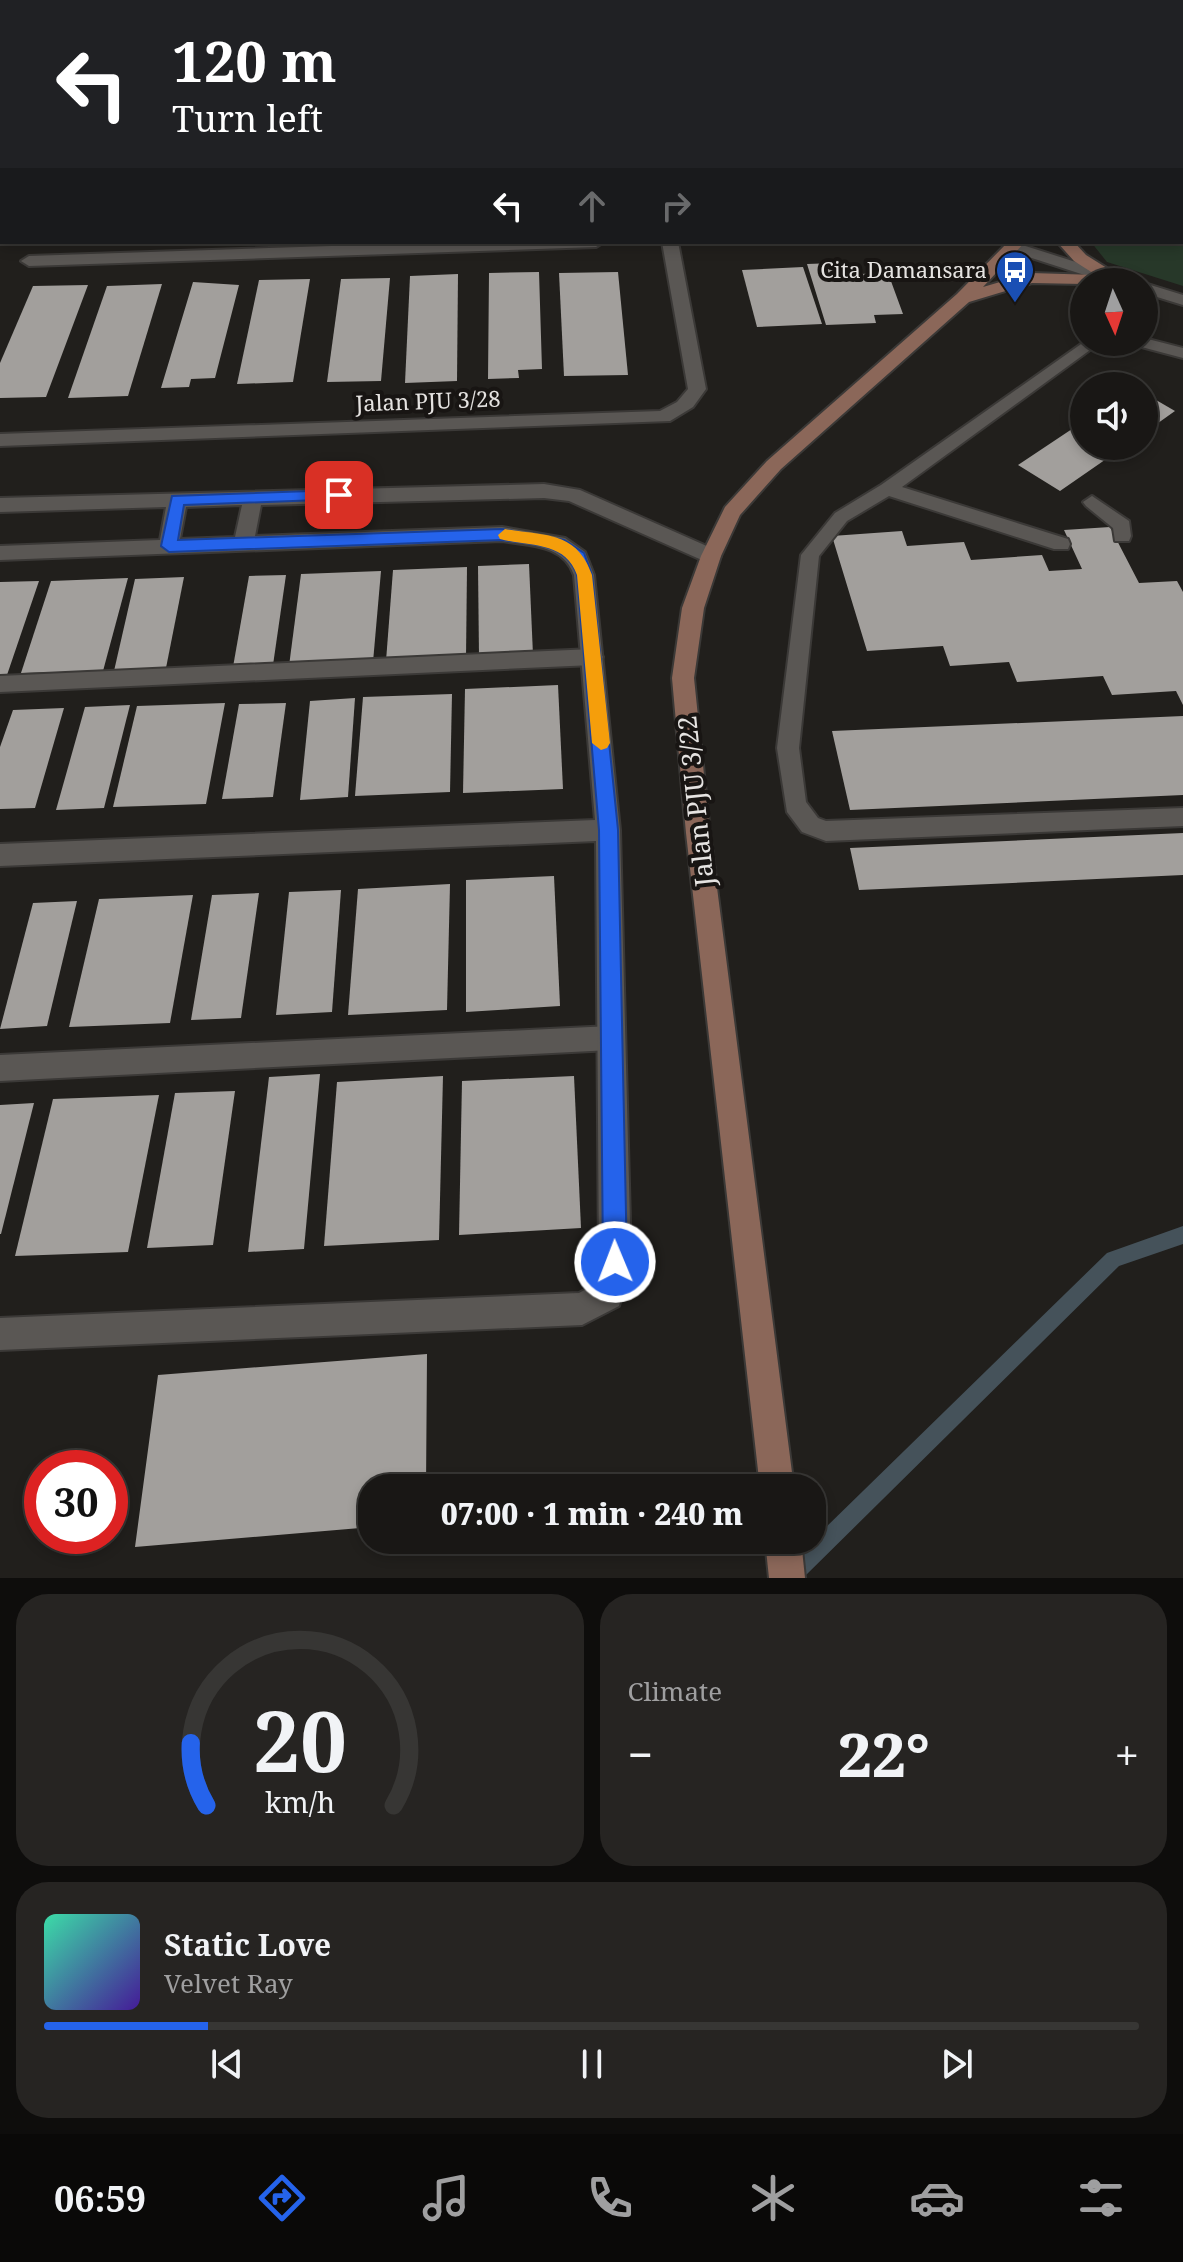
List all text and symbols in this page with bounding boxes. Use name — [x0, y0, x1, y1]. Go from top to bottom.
text: 120 m — [172, 22, 337, 98]
icon: left — [40, 32, 144, 136]
text: Turn left — [172, 94, 323, 143]
icon: left — [486, 184, 530, 228]
icon: ahead — [570, 184, 614, 228]
icon: right — [654, 184, 698, 228]
bus stop icon: Cita Damansara — [994, 249, 1036, 304]
place label: Cita Damansara — [820, 254, 987, 284]
north arrow — [1070, 268, 1158, 356]
map controls — [1070, 268, 1158, 460]
button: sound — [1070, 372, 1158, 460]
street label: Jalan PJU 3/28 — [354, 382, 501, 418]
pin — [305, 461, 373, 529]
icon: arrive — [317, 473, 361, 517]
street label: Jalan PJU 3/22 — [668, 714, 722, 889]
position arrow — [573, 1220, 657, 1304]
speed limit sign: 30 — [24, 1450, 128, 1554]
text: 07:00 · 1 min · 240 m — [441, 1493, 743, 1534]
text: Climate — [628, 1673, 722, 1709]
text: 20 — [253, 1683, 347, 1796]
text: 22° — [838, 1713, 930, 1795]
text: − — [628, 1724, 653, 1784]
text: + — [1114, 1724, 1139, 1784]
text: km/h — [265, 1782, 335, 1821]
text: Static Love — [164, 1924, 331, 1965]
text: Velvet Ray — [164, 1965, 293, 2001]
icon: previous — [205, 2042, 249, 2086]
icon: pause — [570, 2042, 614, 2086]
icon: next — [935, 2042, 979, 2086]
icon: directions — [254, 2170, 310, 2226]
icon: music — [418, 2170, 474, 2226]
icon: phone — [582, 2170, 638, 2226]
icon: climate — [745, 2170, 801, 2226]
icon: car — [909, 2170, 965, 2226]
icon: filters — [1073, 2170, 1129, 2226]
text: 06:59 — [54, 2174, 146, 2223]

